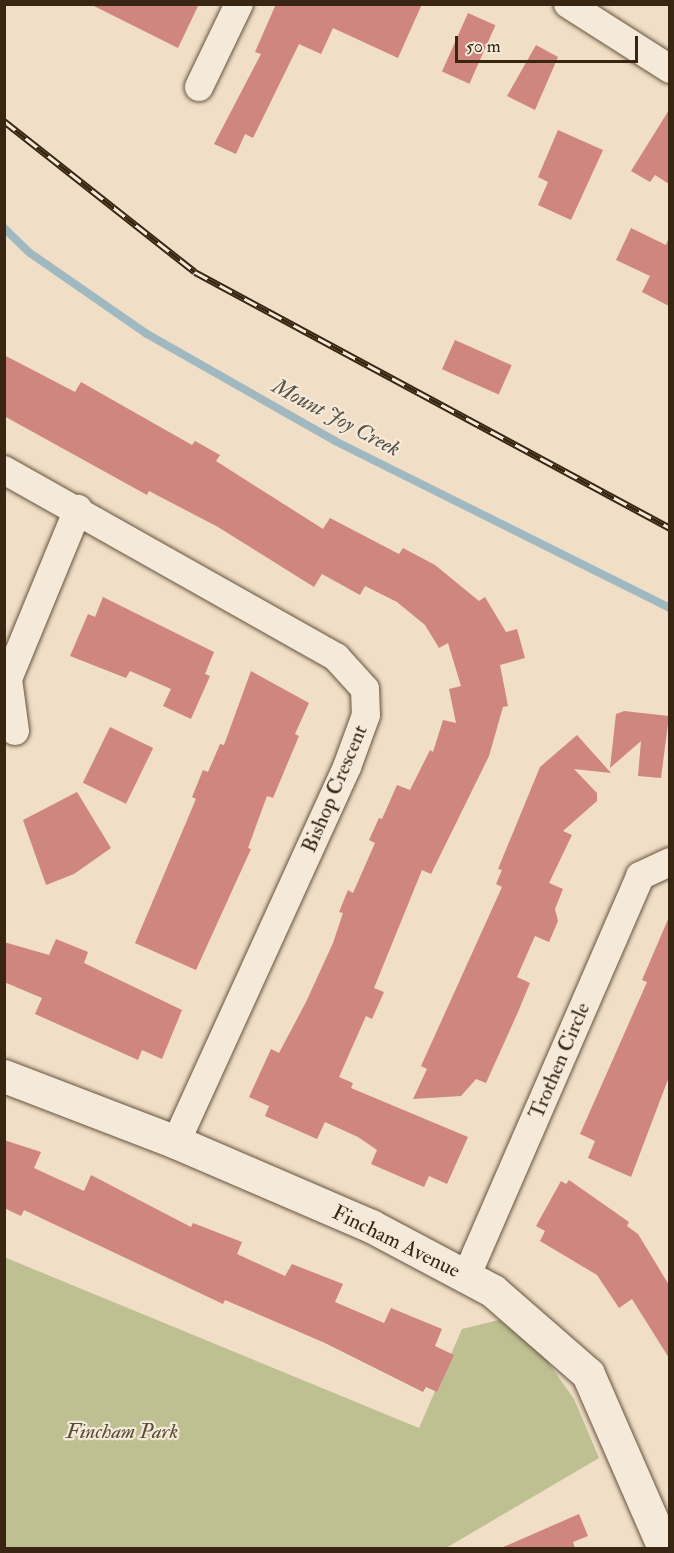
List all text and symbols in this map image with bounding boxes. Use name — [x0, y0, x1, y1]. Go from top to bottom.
scale bar — [458, 24, 641, 62]
text: 50 m — [466, 35, 501, 58]
water label: Mount Joy Creek — [268, 373, 404, 463]
street label: Bishop Crescent — [297, 721, 373, 857]
street label: Trothen Circle — [524, 999, 596, 1123]
street label: Fincham Avenue — [328, 1200, 464, 1284]
park label: Fincham Park — [66, 1419, 178, 1445]

